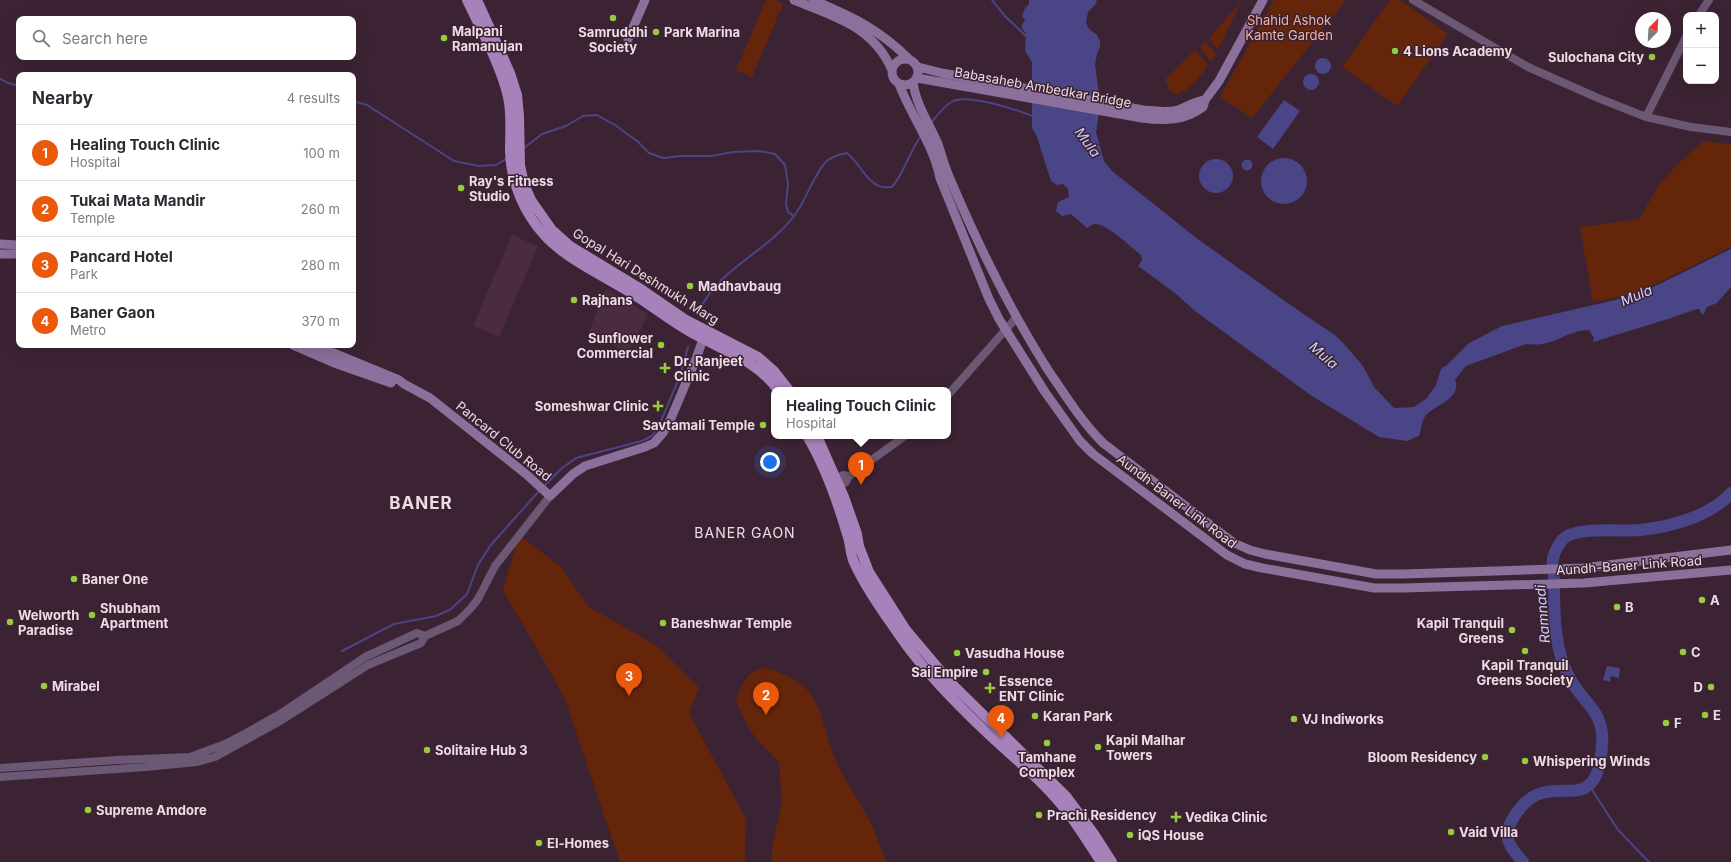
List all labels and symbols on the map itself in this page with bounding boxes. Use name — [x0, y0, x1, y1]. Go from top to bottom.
park label: Shahid Ashok Kamte Garden — [1245, 12, 1333, 43]
north arrow — [1635, 12, 1671, 48]
marker: Samruddhi Society — [608, 13, 618, 23]
place label: Malpani Ramanujan — [452, 23, 523, 54]
place label: Samruddhi Society — [578, 24, 648, 55]
place label: Park Marina — [664, 24, 740, 40]
marker: Park Marina — [651, 27, 661, 37]
marker: Malpani Ramanujan — [439, 33, 449, 43]
place label: 4 Lions Academy — [1403, 43, 1512, 59]
marker: 4 Lions Academy — [1390, 46, 1400, 56]
place label: Sulochana City — [1548, 49, 1644, 65]
marker: Sulochana City — [1647, 52, 1657, 62]
street label: Babasaheb Ambedkar Bridge — [953, 64, 1133, 110]
water label: Mula — [1071, 124, 1105, 161]
place label: Ray's Fitness Studio — [469, 173, 554, 204]
marker: Ray's Fitness Studio — [456, 183, 466, 193]
street label: Gopal Hari Deshmukh Marg — [570, 224, 722, 328]
place label: Madhavbaug — [698, 278, 781, 294]
marker: Madhavbaug — [685, 281, 695, 291]
water label: Mula — [1618, 281, 1655, 309]
place label: Rajhans — [582, 292, 633, 308]
marker: Rajhans — [569, 295, 579, 305]
place label: Sunflower Commercial — [577, 330, 654, 361]
water label: Mula — [1306, 338, 1342, 372]
marker: Sunflower Commercial — [656, 340, 666, 350]
place label: Dr. Ranjeet Clinic — [674, 353, 743, 384]
marker: Dr. Ranjeet Clinic — [659, 362, 671, 374]
street label: Pancard Club Road — [453, 398, 555, 484]
place label: Someshwar Clinic — [535, 398, 649, 414]
marker: Someshwar Clinic — [652, 400, 664, 412]
place label: Savtamali Temple — [643, 417, 755, 433]
marker: Savtamali Temple — [758, 420, 768, 430]
street label: Aundh-Baner Link Road — [1114, 451, 1240, 551]
your location — [760, 452, 780, 472]
pin: 1 — [848, 452, 874, 485]
district label: BANER — [389, 493, 453, 513]
district label: BANER GAON — [694, 524, 796, 541]
street label: Aundh-Baner Link Road — [1556, 552, 1702, 578]
place label: Baner One — [82, 571, 148, 587]
marker: Baner One — [69, 574, 79, 584]
water label: Ramnadi — [1531, 584, 1553, 644]
place label: A — [1710, 592, 1720, 608]
marker: A — [1697, 595, 1707, 605]
place label: B — [1625, 599, 1634, 615]
place label: Shubham Apartment — [100, 600, 169, 631]
marker: B — [1612, 602, 1622, 612]
place label: Welworth Paradise — [18, 607, 79, 638]
marker: Shubham Apartment — [87, 610, 97, 620]
place label: Baneshwar Temple — [671, 615, 792, 631]
place label: Kapil Tranquil Greens — [1417, 615, 1504, 646]
marker: Welworth Paradise — [5, 617, 15, 627]
marker: Baneshwar Temple — [658, 618, 668, 628]
marker: Kapil Tranquil Greens — [1507, 625, 1517, 635]
place label: C — [1691, 644, 1701, 660]
place label: Vasudha House — [965, 645, 1065, 661]
marker: Kapil Tranquil Greens Society — [1520, 646, 1530, 656]
marker: C — [1678, 647, 1688, 657]
marker: Vasudha House — [952, 648, 962, 658]
place label: Kapil Tranquil Greens Society — [1477, 657, 1574, 688]
pin: 3 — [616, 663, 642, 696]
place label: Sai Empire — [911, 664, 978, 680]
marker: Sai Empire — [981, 667, 991, 677]
place label: Essence ENT Clinic — [999, 673, 1065, 704]
place label: Mirabel — [52, 678, 100, 694]
place label: D — [1694, 679, 1703, 695]
marker: Mirabel — [39, 681, 49, 691]
pin: 2 — [753, 682, 779, 715]
marker: Essence ENT Clinic — [984, 682, 996, 694]
marker: D — [1706, 682, 1716, 692]
pin: 4 — [988, 705, 1014, 738]
place label: E — [1713, 707, 1721, 723]
place label: Karan Park — [1043, 708, 1113, 724]
marker: E — [1700, 710, 1710, 720]
marker: Karan Park — [1030, 711, 1040, 721]
place label: VJ Indiworks — [1302, 711, 1384, 727]
marker: VJ Indiworks — [1289, 714, 1299, 724]
place label: F — [1674, 715, 1682, 731]
marker: F — [1661, 718, 1671, 728]
place label: Kapil Malhar Towers — [1106, 732, 1186, 763]
marker: Tamhane Complex — [1042, 738, 1052, 748]
place label: Solitaire Hub 3 — [435, 742, 528, 758]
marker: Kapil Malhar Towers — [1093, 742, 1103, 752]
marker: Solitaire Hub 3 — [422, 745, 432, 755]
place label: Tamhane Complex — [1018, 749, 1077, 780]
place label: Bloom Residency — [1368, 749, 1477, 765]
marker: Bloom Residency — [1480, 752, 1490, 762]
place label: Whispering Winds — [1533, 753, 1650, 769]
marker: Whispering Winds — [1520, 756, 1530, 766]
place label: Supreme Amdore — [96, 802, 207, 818]
marker: Supreme Amdore — [83, 805, 93, 815]
place label: Prachi Residency — [1047, 807, 1157, 823]
place label: Vedika Clinic — [1185, 809, 1268, 825]
marker: Prachi Residency — [1034, 810, 1044, 820]
marker: Vedika Clinic — [1170, 811, 1182, 823]
place label: Vaid Villa — [1459, 824, 1518, 840]
place label: iQS House — [1138, 827, 1204, 843]
marker: Vaid Villa — [1446, 827, 1456, 837]
marker: iQS House — [1125, 830, 1135, 840]
place label: El-Homes — [547, 835, 609, 851]
marker: El-Homes — [534, 838, 544, 848]

